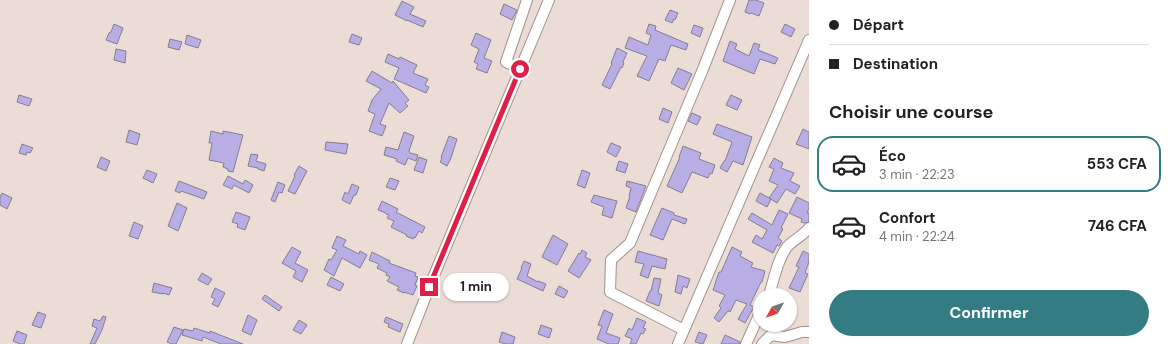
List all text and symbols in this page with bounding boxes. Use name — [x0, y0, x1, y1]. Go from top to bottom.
text: Départ — [853, 15, 904, 35]
text: Destination — [853, 54, 938, 74]
route start — [511, 60, 529, 78]
text: Choisir une course — [829, 100, 993, 124]
icon: car — [831, 146, 867, 182]
text: Éco — [879, 146, 906, 166]
text: 553 CFA — [1087, 154, 1147, 174]
text: 3 min · 22:23 — [879, 166, 955, 183]
icon: car — [831, 208, 867, 244]
text: Confort — [879, 208, 936, 228]
text: 746 CFA — [1088, 216, 1147, 236]
text: 4 min · 22:24 — [879, 228, 955, 245]
callout: 1 min — [443, 273, 509, 301]
route end — [420, 278, 438, 296]
text: 1 min — [460, 278, 492, 295]
north arrow — [753, 288, 797, 332]
map controls — [753, 288, 797, 332]
button: Confirmer — [829, 290, 1149, 336]

